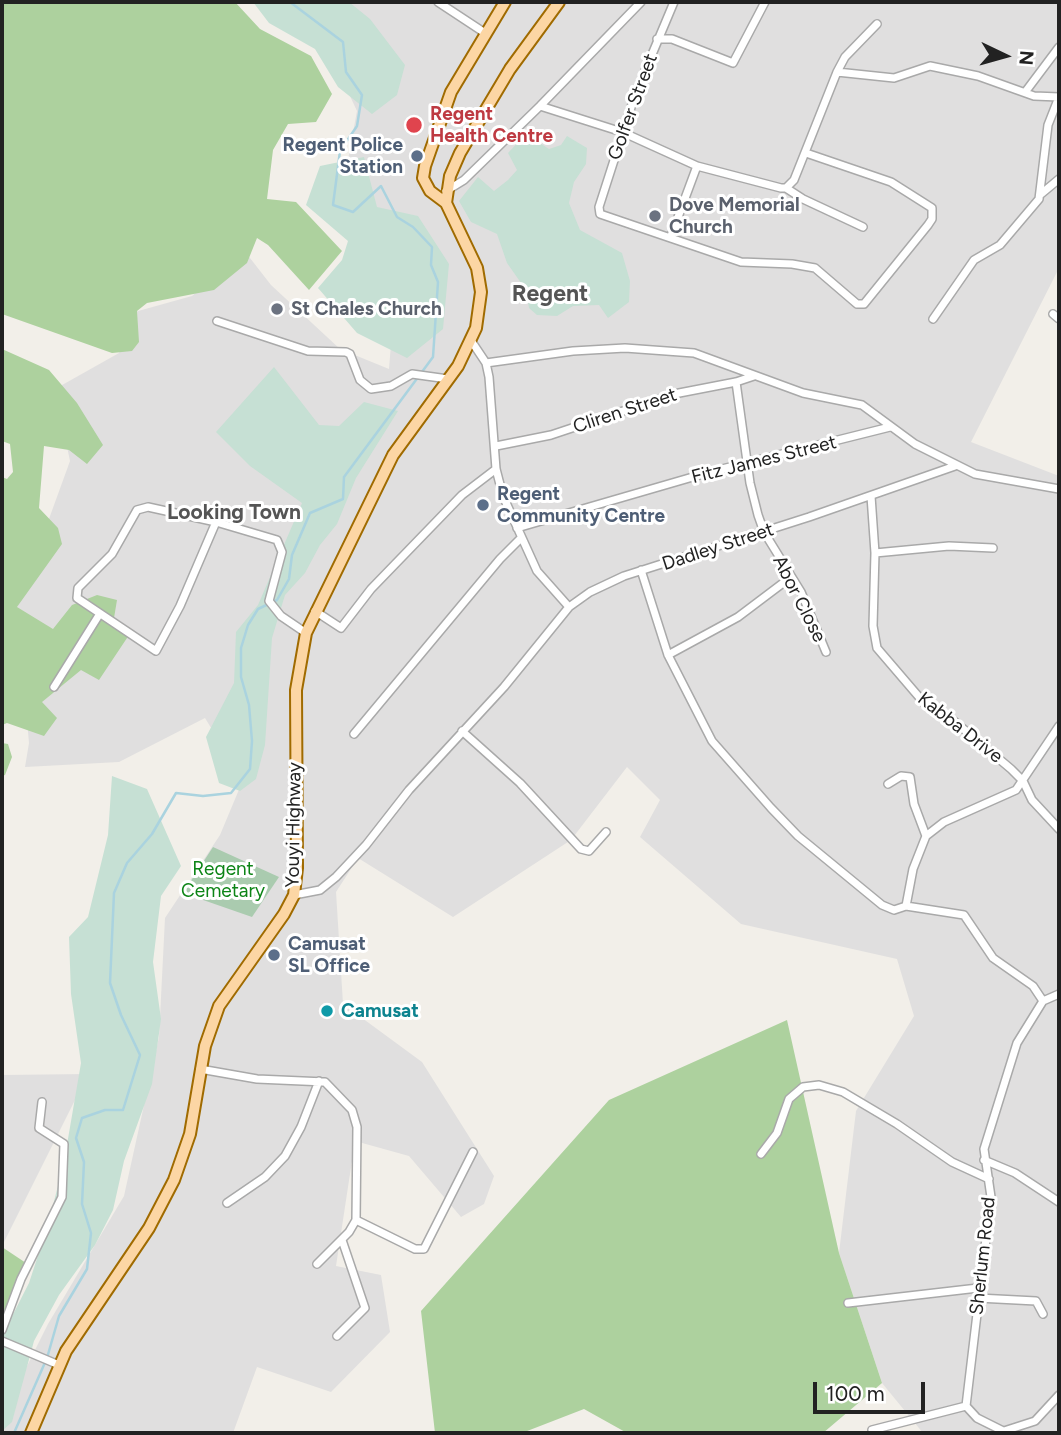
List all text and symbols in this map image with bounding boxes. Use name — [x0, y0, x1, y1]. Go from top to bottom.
north arrow — [970, 21, 1040, 91]
text: N — [1014, 50, 1039, 66]
street label: Golfer Street — [603, 51, 663, 163]
place label: Regent Health Centre — [430, 103, 553, 147]
marker: Regent Health Centre — [404, 115, 424, 135]
place label: Regent Police Station — [282, 134, 403, 178]
marker: Regent Police Station — [409, 148, 425, 164]
place label: Dove Memorial Church — [669, 194, 800, 238]
marker: Dove Memorial Church — [647, 208, 663, 224]
district label: Regent — [512, 280, 588, 308]
place label: St Chales Church — [291, 298, 442, 320]
marker: St Chales Church — [269, 301, 285, 317]
street label: Cliren Street — [570, 384, 680, 438]
street label: Fitz James Street — [689, 431, 839, 489]
place label: Regent Community Centre — [497, 483, 665, 527]
marker: Regent Community Centre — [475, 497, 491, 513]
district label: Looking Town — [167, 500, 301, 526]
street label: Dadley Street — [659, 518, 777, 576]
street label: Abor Close — [767, 552, 831, 646]
street label: Kabba Drive — [913, 688, 1007, 768]
street label: Youyi Highway — [282, 762, 306, 888]
park label: Regent Cemetary — [181, 858, 265, 902]
place label: Camusat SL Office — [288, 933, 370, 977]
marker: Camusat SL Office — [266, 947, 282, 963]
place label: Camusat — [341, 1000, 419, 1022]
marker: Camusat — [319, 1003, 335, 1019]
street label: Sherlum Road — [965, 1196, 1001, 1316]
scale bar — [816, 1368, 928, 1412]
text: 100 m — [826, 1381, 885, 1406]

